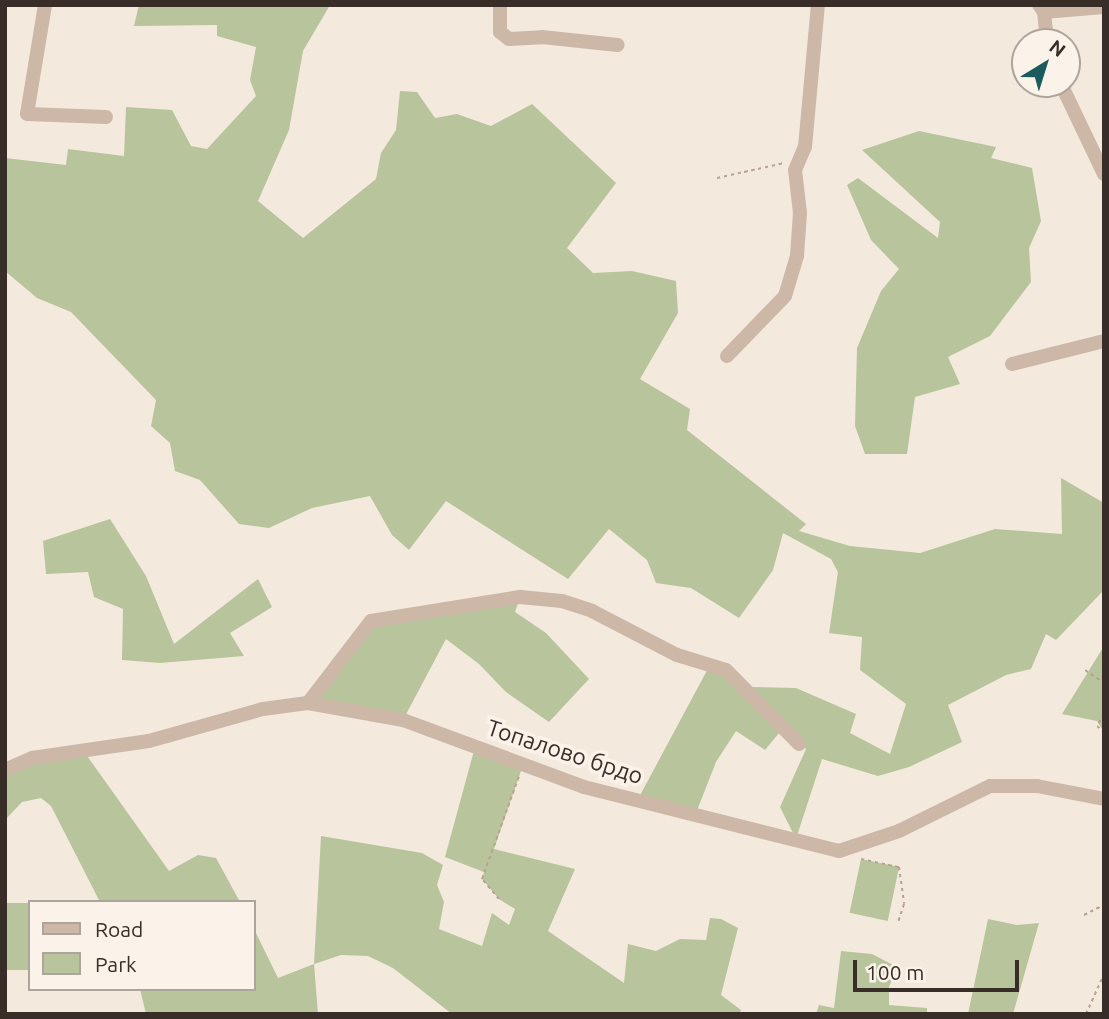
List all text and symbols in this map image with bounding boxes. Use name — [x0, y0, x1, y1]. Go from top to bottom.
north arrow — [1011, 28, 1081, 98]
text: N — [1045, 35, 1070, 61]
street label: Топалово брдо — [484, 714, 646, 790]
legend — [28, 900, 256, 991]
text: Road — [95, 917, 143, 941]
scale bar — [857, 946, 1023, 990]
text: Park — [95, 952, 137, 976]
text: 100 m — [866, 960, 924, 984]

